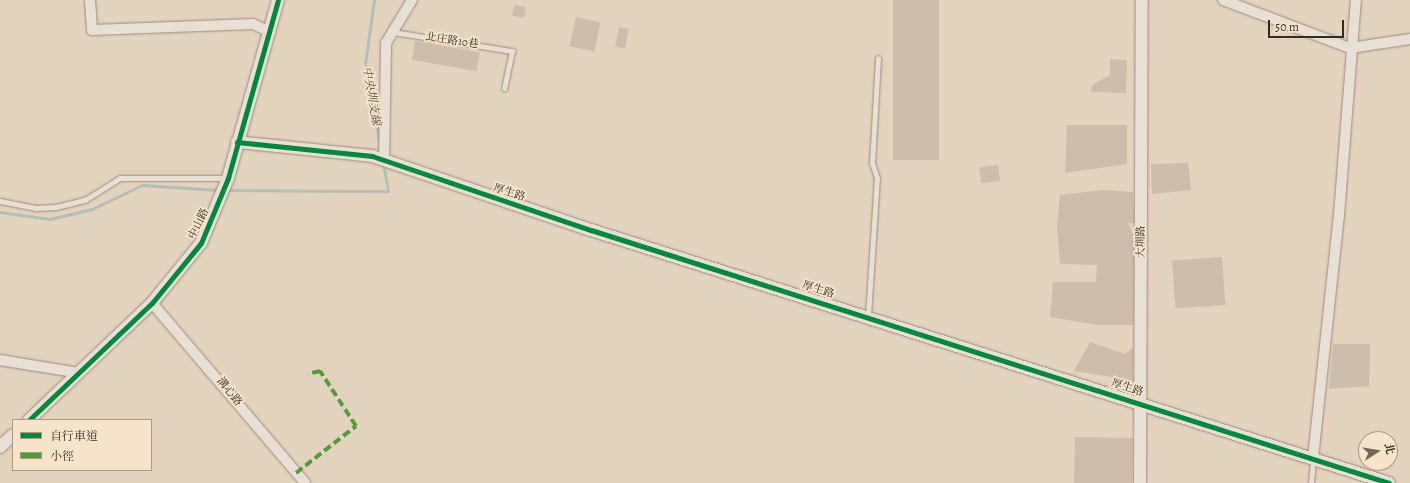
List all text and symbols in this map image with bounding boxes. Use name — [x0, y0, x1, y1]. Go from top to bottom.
scale bar — [1270, 12, 1346, 38]
text: 50 m — [1275, 19, 1299, 35]
street label: 北庄路10巷 — [424, 30, 480, 52]
water label: 中央圳支線 — [359, 65, 383, 127]
street label: 厚生路 — [491, 182, 527, 204]
street label: 中山路 — [186, 206, 212, 242]
street label: 大圳路 — [1134, 226, 1148, 258]
street label: 厚生路 — [800, 279, 836, 301]
street label: 溝心路 — [213, 375, 245, 409]
street label: 厚生路 — [1109, 377, 1145, 399]
legend — [12, 419, 152, 471]
text: 自行車道 — [50, 428, 98, 444]
north arrow — [1358, 431, 1398, 471]
text: 北 — [1381, 442, 1398, 456]
text: 小徑 — [50, 448, 74, 464]

